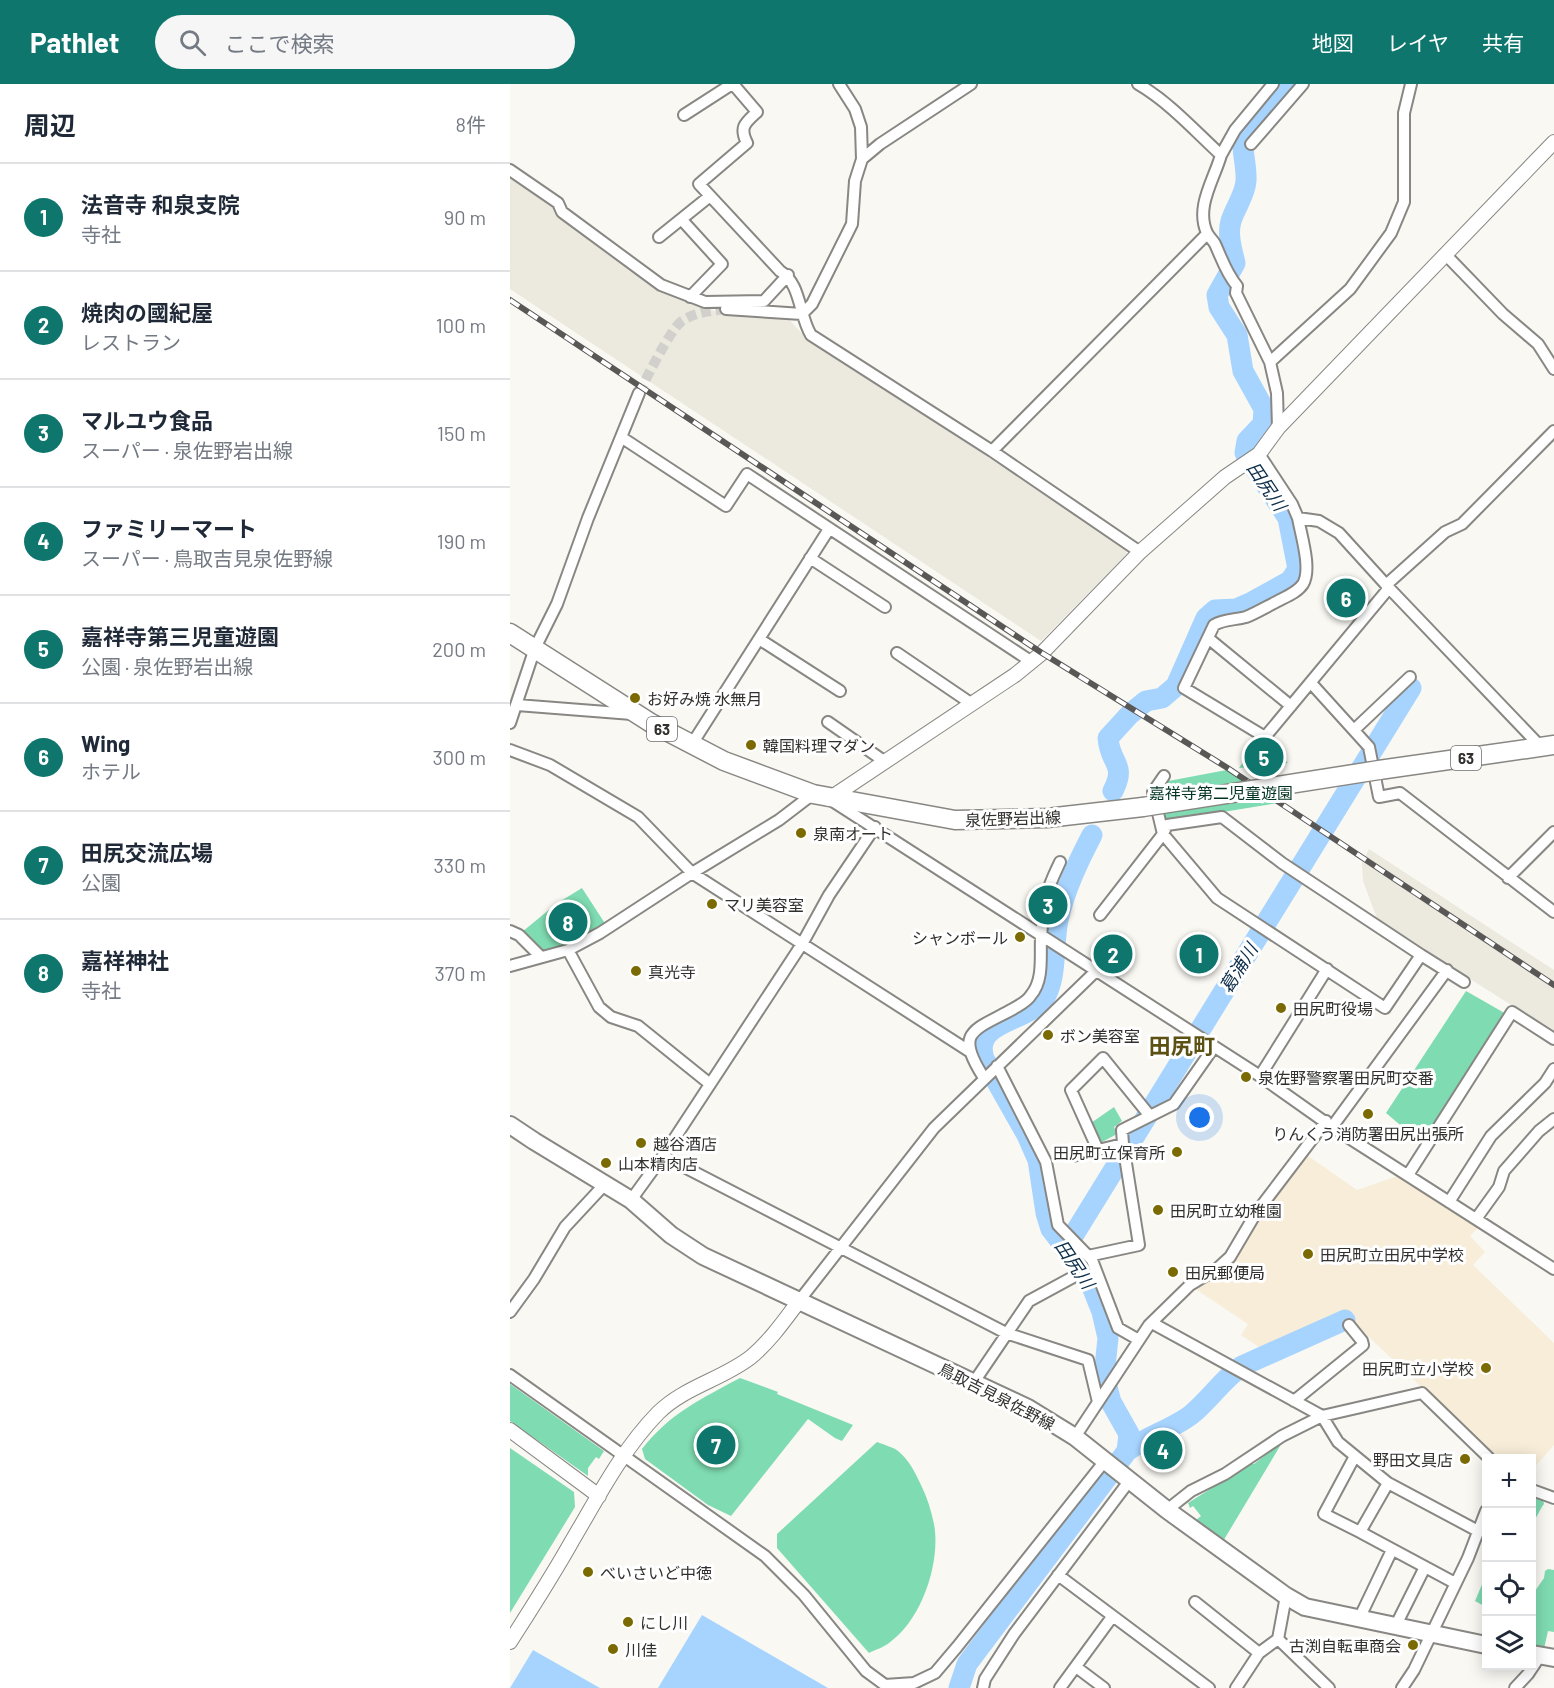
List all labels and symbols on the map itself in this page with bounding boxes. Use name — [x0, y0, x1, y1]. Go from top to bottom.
water label: 田尻川 — [1243, 457, 1292, 516]
pin: 6 — [1326, 576, 1366, 620]
place label: お好み焼 水無月 — [647, 689, 762, 708]
marker: お好み焼 水無月 — [628, 691, 642, 705]
road number: 63 — [647, 717, 677, 741]
pin: 5 — [1244, 734, 1284, 780]
place label: 韓国料理マダン — [763, 736, 875, 755]
marker: 韓国料理マダン — [744, 738, 758, 752]
road number: 63 — [1451, 746, 1481, 770]
park label: 嘉祥寺第二児童遊園 — [1149, 783, 1293, 802]
street label: 泉佐野岩出線 — [965, 807, 1061, 829]
place label: 泉南オート — [813, 824, 893, 843]
marker: 泉南オート — [794, 826, 808, 840]
pin: 3 — [1028, 882, 1068, 928]
place label: マリ美容室 — [724, 895, 804, 914]
marker: マリ美容室 — [705, 897, 719, 911]
pin: 8 — [548, 900, 588, 944]
place label: シャンボール — [912, 928, 1008, 947]
marker: シャンボール — [1013, 930, 1027, 944]
pin: 2 — [1094, 932, 1132, 976]
pin: 1 — [1180, 932, 1218, 976]
water label: 葛浦川 — [1214, 938, 1263, 997]
place label: 真光寺 — [648, 962, 696, 981]
marker: 真光寺 — [629, 964, 643, 978]
place label: 田尻町役場 — [1293, 999, 1373, 1018]
marker: 田尻町役場 — [1274, 1001, 1288, 1015]
place label: ボン美容室 — [1060, 1026, 1140, 1045]
marker: ボン美容室 — [1041, 1028, 1055, 1042]
district label: 田尻町 — [1149, 1032, 1215, 1058]
place label: 泉佐野警察署田尻町交番 — [1258, 1068, 1434, 1087]
marker: 泉佐野警察署田尻町交番 — [1239, 1070, 1253, 1084]
your location — [1185, 1103, 1214, 1132]
marker: りんくう消防署田尻出張所 — [1361, 1107, 1375, 1121]
place label: りんくう消防署田尻出張所 — [1272, 1124, 1464, 1143]
place label: 越谷酒店 — [653, 1134, 717, 1153]
marker: 越谷酒店 — [634, 1136, 648, 1150]
place label: 田尻町立保育所 — [1053, 1143, 1165, 1162]
marker: 田尻町立保育所 — [1170, 1145, 1184, 1159]
place label: 山本精肉店 — [618, 1154, 698, 1173]
marker: 山本精肉店 — [599, 1156, 613, 1170]
place label: 田尻町立幼稚園 — [1170, 1201, 1282, 1220]
marker: 田尻町立幼稚園 — [1151, 1203, 1165, 1217]
water label: 田尻川 — [1051, 1235, 1100, 1294]
place label: 田尻町立田尻中学校 — [1320, 1245, 1464, 1264]
marker: 田尻町立田尻中学校 — [1301, 1247, 1315, 1261]
place label: 田尻郵便局 — [1185, 1263, 1265, 1282]
marker: 田尻郵便局 — [1166, 1265, 1180, 1279]
street label: 鳥取吉見泉佐野線 — [936, 1358, 1058, 1434]
place label: 田尻町立小学校 — [1362, 1359, 1474, 1378]
marker: 田尻町立小学校 — [1479, 1361, 1493, 1375]
pin: 7 — [696, 1422, 736, 1468]
pin: 4 — [1144, 1428, 1182, 1472]
place label: 野田文具店 — [1373, 1450, 1453, 1469]
marker: 野田文具店 — [1458, 1452, 1472, 1466]
place label: べいさいど中徳 — [600, 1563, 712, 1582]
marker: べいさいど中徳 — [581, 1565, 595, 1579]
place label: にし川 — [640, 1613, 688, 1632]
marker: にし川 — [621, 1615, 635, 1629]
place label: 古渕自転車商会 — [1289, 1636, 1401, 1655]
marker: 古渕自転車商会 — [1406, 1638, 1420, 1652]
place label: 川佳 — [625, 1640, 657, 1659]
marker: 川佳 — [606, 1642, 620, 1656]

